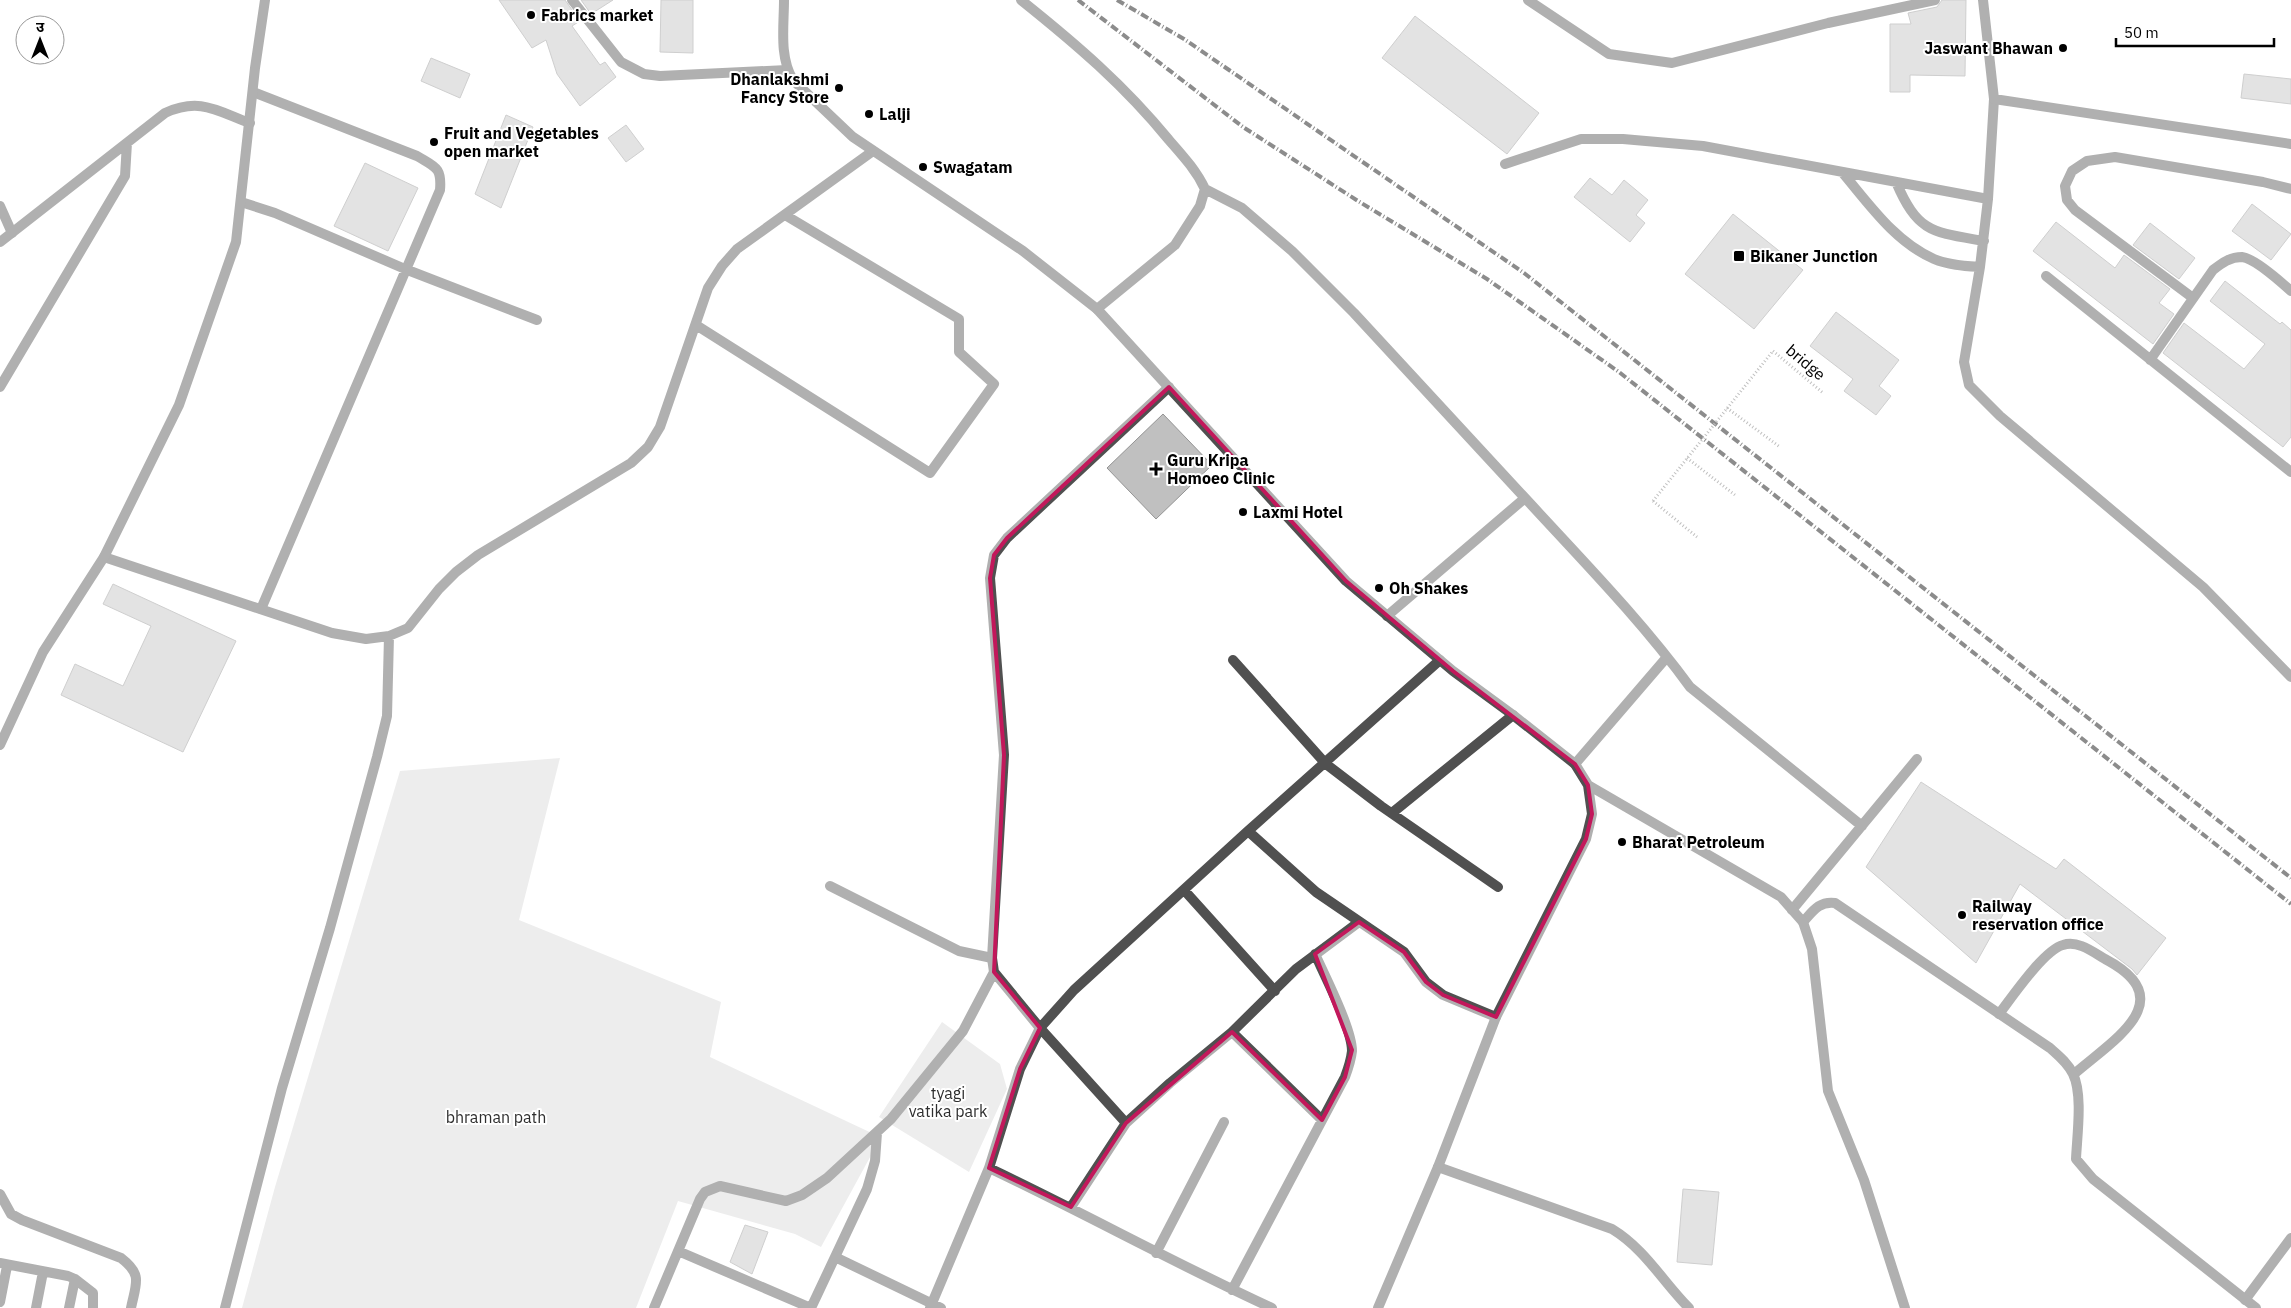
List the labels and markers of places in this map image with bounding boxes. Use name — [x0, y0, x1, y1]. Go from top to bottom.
place label: Fabrics market — [541, 5, 654, 25]
marker: Fabrics market — [525, 9, 537, 21]
place label: Jaswant Bhawan — [1924, 38, 2053, 58]
marker: Jaswant Bhawan — [2057, 42, 2069, 54]
place label: Dhanlakshmi Fancy Store — [730, 69, 829, 107]
marker: Dhanlakshmi Fancy Store — [833, 82, 845, 94]
place label: Lalji — [879, 104, 911, 124]
marker: Lalji — [863, 108, 875, 120]
place label: Fruit and Vegetables open market — [444, 123, 599, 161]
marker: Fruit and Vegetables open market — [428, 136, 440, 148]
place label: Swagatam — [933, 157, 1013, 177]
marker: Swagatam — [917, 161, 929, 173]
place label: Bikaner Junction — [1750, 246, 1878, 266]
marker: Bikaner Junction — [1732, 249, 1746, 263]
place label: Guru Kripa Homoeo Clinic — [1167, 450, 1275, 488]
marker: Guru Kripa Homoeo Clinic — [1149, 462, 1163, 476]
place label: Laxmi Hotel — [1253, 502, 1343, 522]
marker: Laxmi Hotel — [1237, 506, 1249, 518]
place label: Oh Shakes — [1389, 578, 1468, 598]
marker: Oh Shakes — [1373, 582, 1385, 594]
place label: Bharat Petroleum — [1632, 832, 1765, 852]
marker: Bharat Petroleum — [1616, 836, 1628, 848]
place label: Railway reservation office — [1972, 896, 2104, 934]
marker: Railway reservation office — [1956, 909, 1968, 921]

